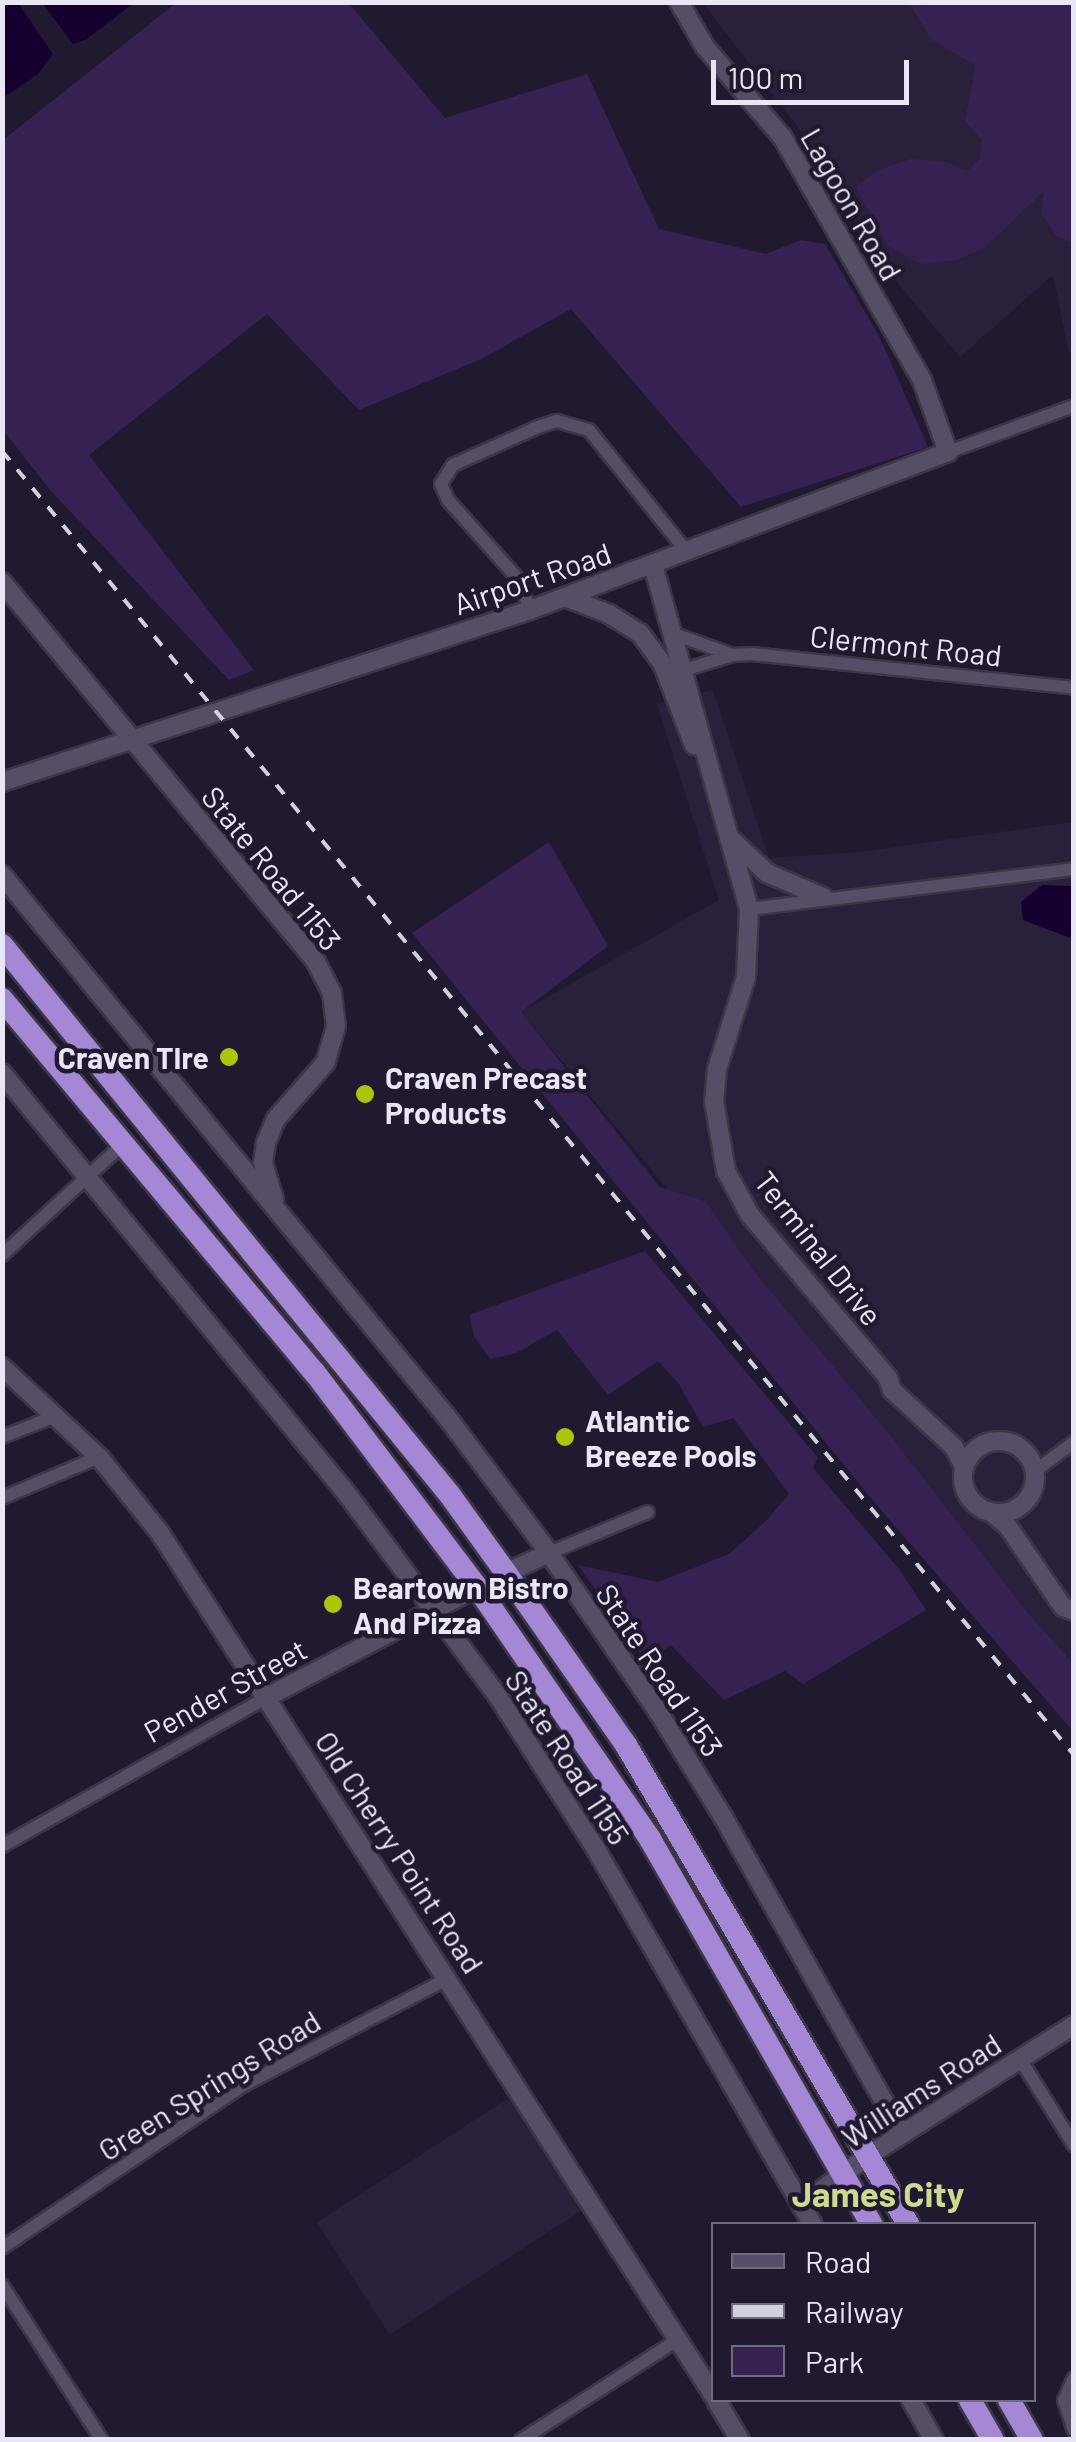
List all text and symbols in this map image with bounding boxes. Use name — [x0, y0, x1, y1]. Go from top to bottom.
scale bar — [716, 40, 914, 102]
text: 100 m — [728, 59, 803, 95]
street label: Lagoon Road — [794, 122, 910, 286]
street label: Airport Road — [449, 534, 615, 622]
street label: Clermont Road — [808, 617, 1004, 673]
street label: State Road 1153 — [195, 779, 349, 957]
place label: Craven TIre — [58, 1039, 209, 1075]
marker: Craven TIre — [218, 1046, 240, 1068]
place label: Craven Precast Products — [385, 1059, 587, 1130]
marker: Craven Precast Products — [354, 1083, 376, 1105]
street label: Terminal Drive — [748, 1164, 890, 1332]
place label: Atlantic Breeze Pools — [585, 1402, 756, 1472]
marker: Atlantic Breeze Pools — [554, 1426, 576, 1448]
place label: Beartown Bistro And Pizza — [353, 1569, 569, 1640]
street label: State Road 1153 — [589, 1577, 731, 1763]
marker: Beartown Bistro And Pizza — [322, 1593, 344, 1615]
street label: Pender Street — [137, 1631, 313, 1749]
street label: State Road 1155 — [498, 1663, 638, 1851]
street label: Old Cherry Point Road — [308, 1724, 492, 1980]
street label: Green Springs Road — [91, 2002, 327, 2168]
street label: Williams Road — [835, 2025, 1007, 2155]
district label: James City — [792, 2172, 964, 2214]
legend — [711, 2222, 1036, 2402]
text: Road — [805, 2243, 871, 2279]
text: Railway — [805, 2293, 904, 2329]
text: Park — [805, 2343, 864, 2379]

